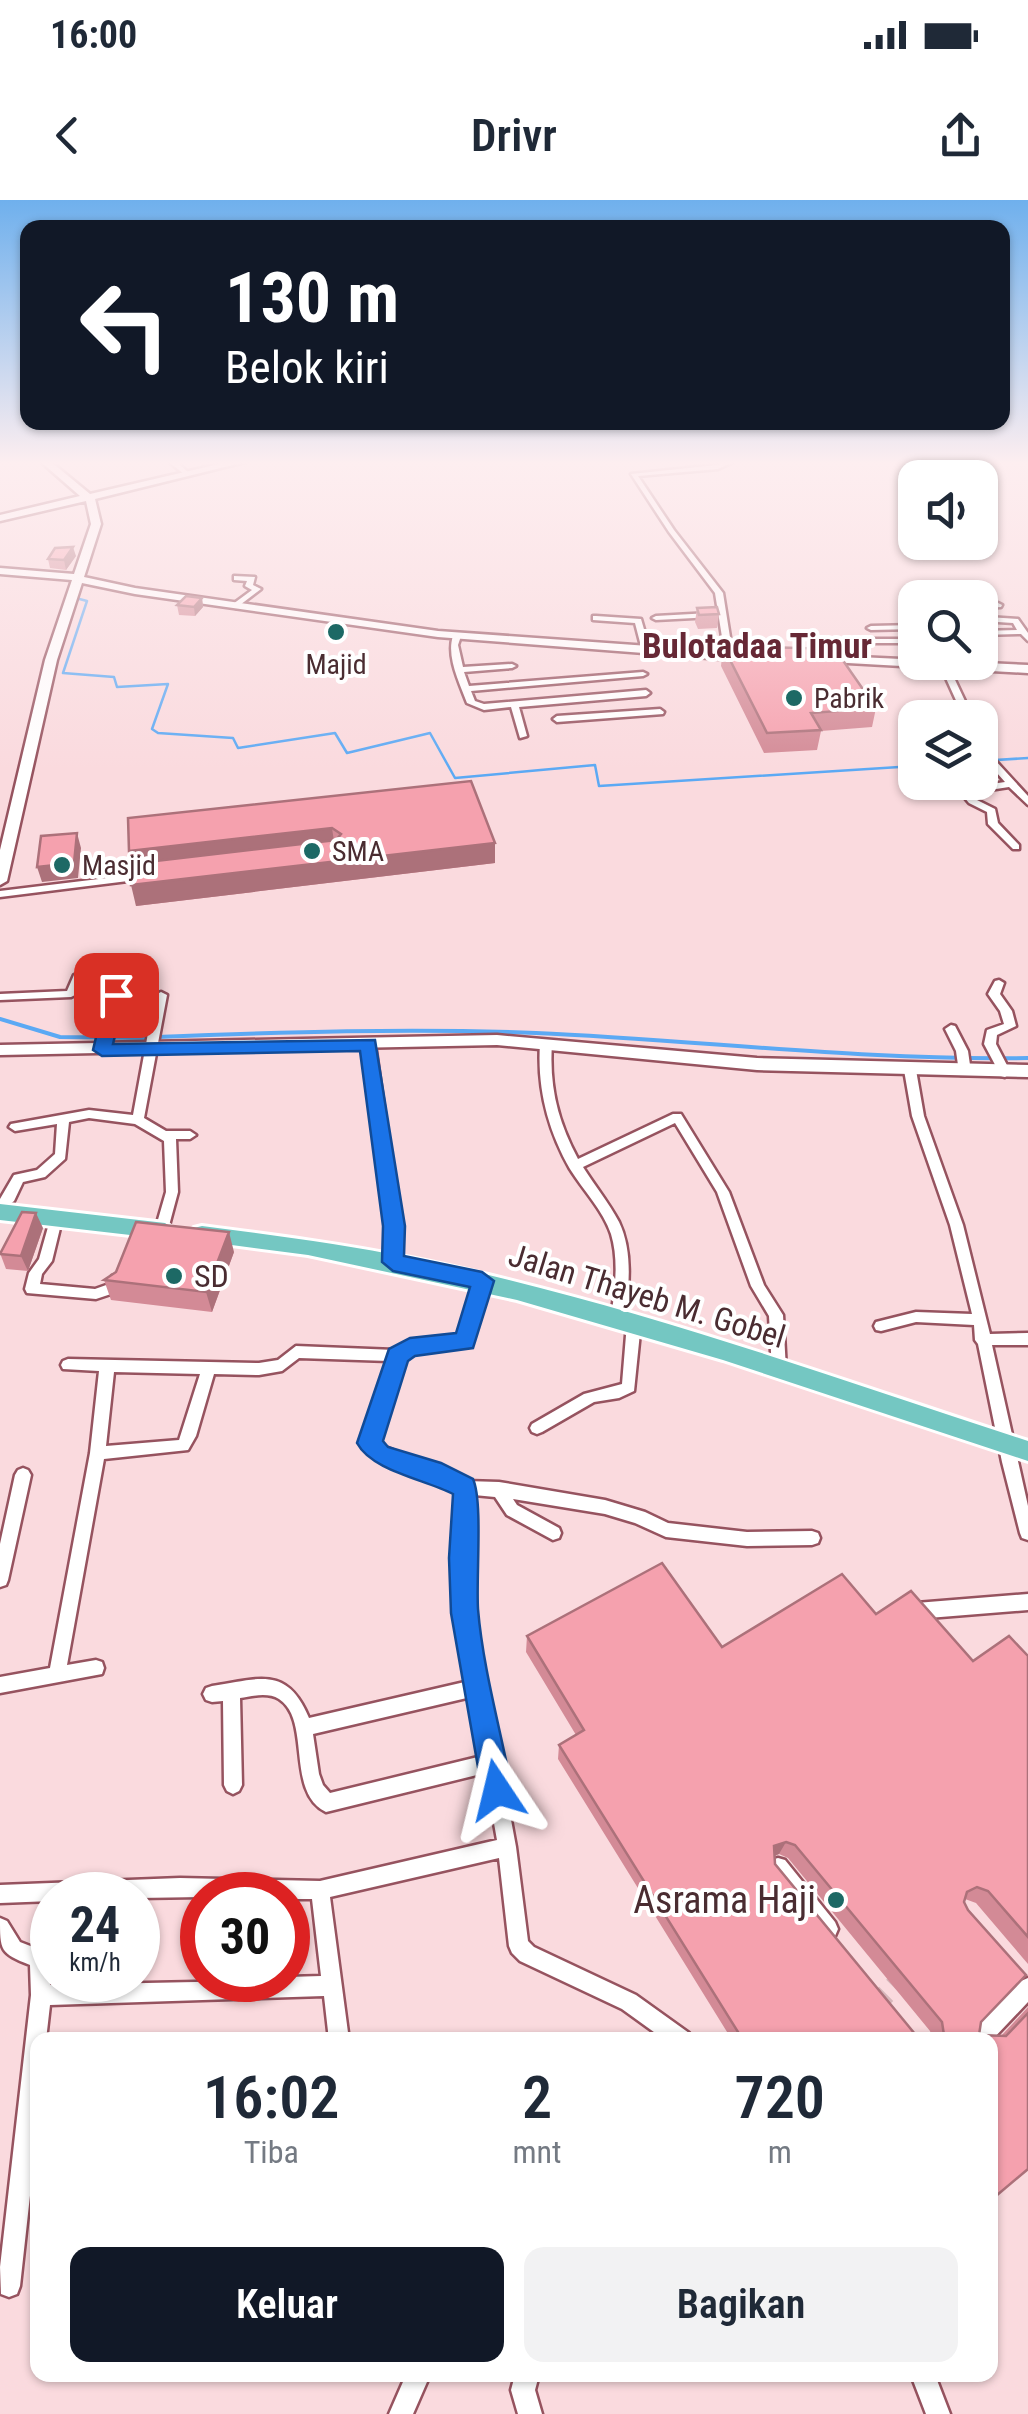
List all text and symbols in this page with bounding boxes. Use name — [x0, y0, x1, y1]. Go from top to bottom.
text: 16:00 — [50, 13, 137, 57]
icon: back — [40, 108, 95, 163]
icon: share — [933, 108, 988, 163]
text: Drivr — [471, 109, 557, 162]
text: 130 m — [225, 257, 399, 339]
icon: left — [60, 260, 190, 390]
text: Belok kiri — [225, 341, 389, 394]
map controls — [898, 460, 998, 800]
button: sound — [898, 460, 998, 560]
button: search — [898, 580, 998, 680]
marker: Majid — [325, 621, 347, 643]
district label: Bulotadaa Timur — [642, 626, 872, 667]
place label: Majid — [305, 648, 367, 681]
place label: Pabrik — [814, 682, 885, 715]
marker: Pabrik — [783, 687, 805, 709]
button: layers — [898, 700, 998, 800]
place label: SMA — [332, 835, 384, 868]
marker: SMA — [301, 840, 323, 862]
place label: Masjid — [82, 849, 156, 882]
marker: Masjid — [51, 854, 73, 876]
pin — [74, 953, 159, 1038]
icon: arrive — [89, 968, 144, 1023]
street label: Jalan Thayeb M. Gobel — [504, 1236, 790, 1356]
place label: SD — [194, 1257, 229, 1295]
marker: SD — [163, 1265, 185, 1287]
position arrow — [445, 1738, 549, 1842]
speed limit sign: 30 — [180, 1872, 310, 2002]
place label: Asrama Haji — [633, 1878, 816, 1922]
marker: Asrama Haji — [825, 1889, 847, 1911]
text: 24 — [70, 1896, 120, 1954]
text: km/h — [69, 1948, 121, 1977]
text: 16:02 — [203, 2062, 340, 2133]
text: 2 — [522, 2062, 552, 2133]
text: 720 — [734, 2062, 825, 2133]
text: Tiba — [244, 2133, 299, 2171]
text: mnt — [512, 2133, 562, 2171]
text: m — [768, 2133, 792, 2171]
button: Keluar — [70, 2247, 504, 2362]
button: Bagikan — [524, 2247, 958, 2362]

